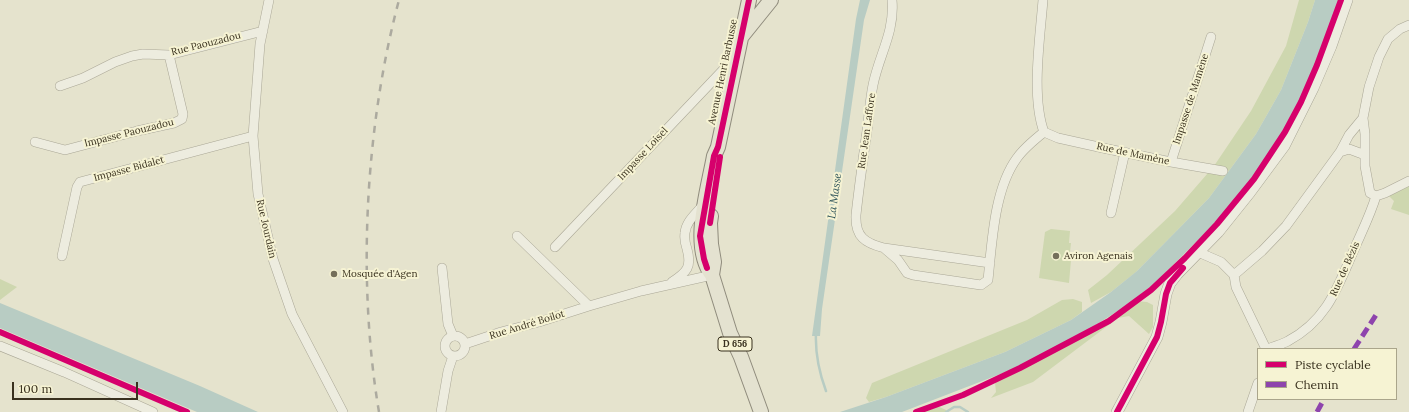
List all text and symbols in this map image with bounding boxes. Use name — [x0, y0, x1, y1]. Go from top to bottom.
street label: Avenue Henri Barbusse — [706, 18, 740, 126]
street label: Rue Paouzadou — [170, 30, 242, 58]
street label: Impasse de Mamène — [1171, 52, 1211, 146]
street label: Rue Jean Laffore — [856, 92, 878, 170]
street label: Impasse Paouzadou — [83, 116, 175, 150]
street label: Impasse Loisel — [615, 125, 671, 183]
street label: Rue de Mamène — [1095, 140, 1171, 168]
street label: Impasse Bidalet — [92, 154, 166, 184]
water label: La Masse — [825, 172, 845, 220]
street label: Rue Jourdain — [253, 198, 279, 260]
street label: Rue de Bézis — [1328, 240, 1362, 298]
place label: Aviron Agenais — [1064, 250, 1133, 262]
marker: Aviron Agenais — [1051, 251, 1061, 261]
place label: Mosquée d'Agen — [342, 268, 418, 280]
marker: Mosquée d'Agen — [329, 269, 339, 279]
street label: Rue André Boilot — [488, 308, 566, 342]
road number: D 656 — [718, 337, 752, 351]
legend — [1257, 348, 1397, 400]
text: Piste cyclable — [1295, 357, 1371, 372]
scale bar — [14, 374, 140, 400]
text: Chemin — [1295, 377, 1338, 392]
text: 100 m — [19, 381, 52, 396]

